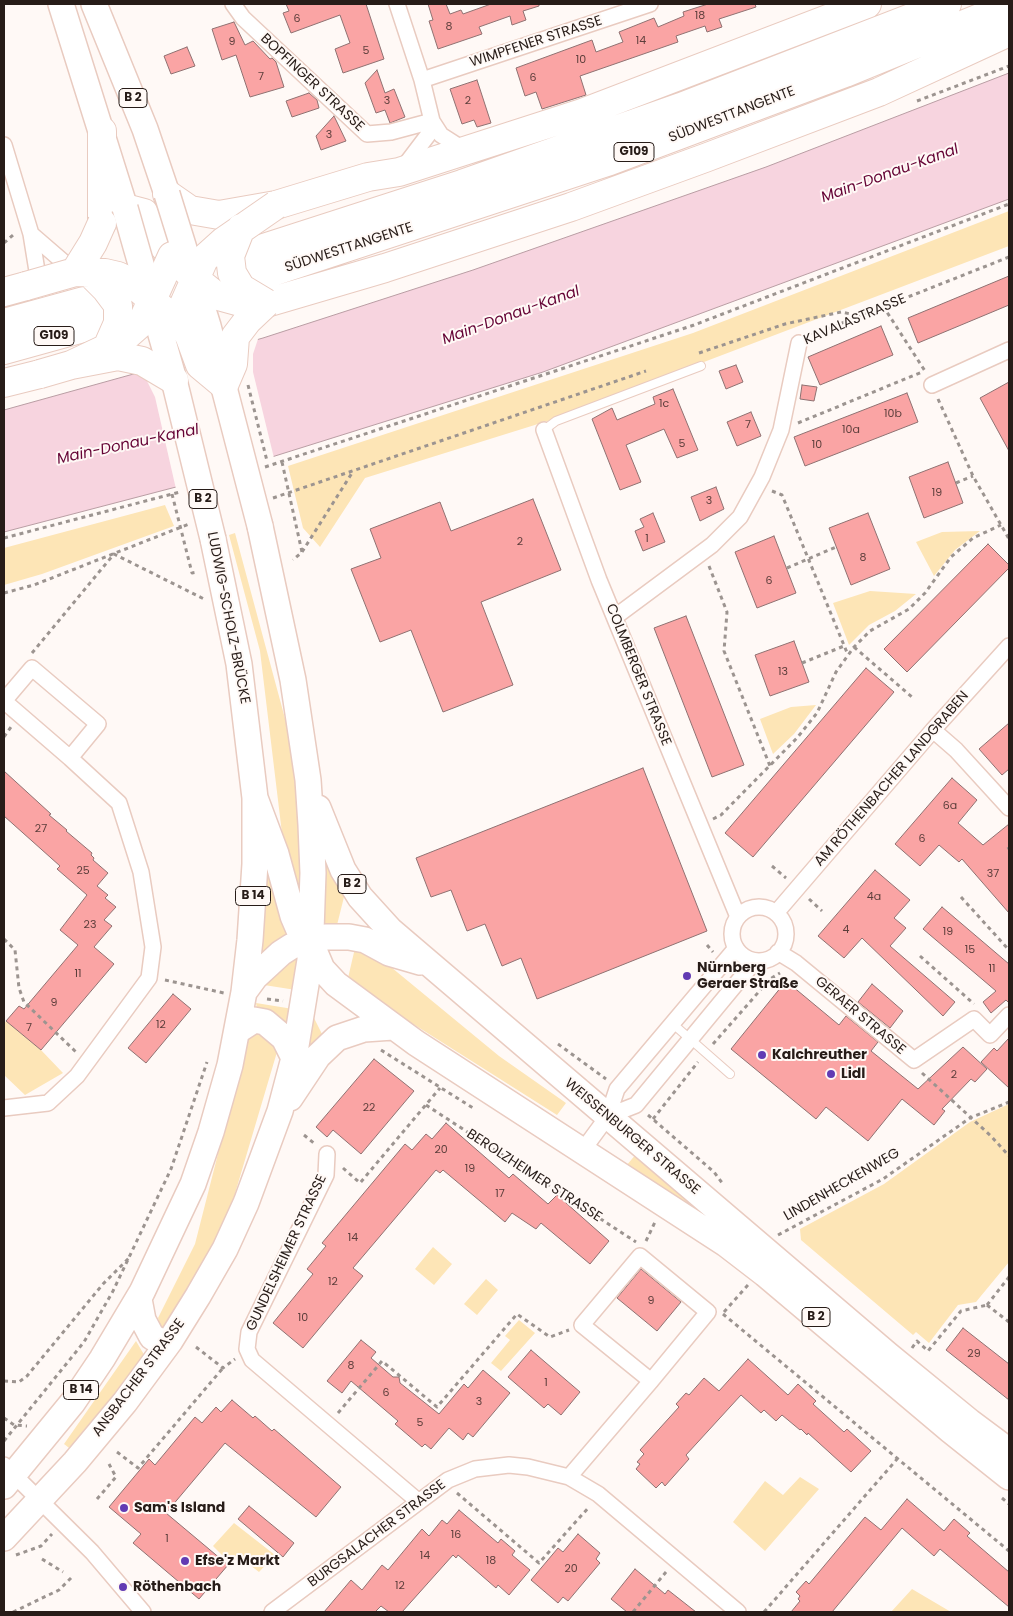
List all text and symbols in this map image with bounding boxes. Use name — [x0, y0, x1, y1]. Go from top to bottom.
house number: 18 — [695, 9, 705, 23]
house number: 6 — [294, 12, 300, 26]
street label: WIMPFENER STRASSE — [468, 13, 604, 71]
house number: 8 — [446, 20, 452, 34]
street label: BOPFINGER STRASSE — [257, 31, 367, 135]
house number: 14 — [636, 34, 646, 48]
house number: 9 — [229, 35, 235, 49]
house number: 5 — [363, 44, 369, 58]
house number: 10 — [576, 53, 586, 67]
house number: 7 — [258, 70, 264, 84]
house number: 6 — [530, 71, 536, 85]
street label: SÜDWESTTANGENTE — [667, 83, 797, 147]
road number: B 2 — [119, 89, 147, 108]
house number: 3 — [384, 94, 390, 108]
house number: 2 — [465, 94, 471, 108]
house number: 3 — [326, 128, 332, 142]
water label: Main-Donau-Kanal — [819, 141, 961, 207]
road number: G109 — [614, 142, 654, 162]
street label: SÜDWESTTANGENTE — [283, 219, 415, 277]
water label: Main-Donau-Kanal — [440, 283, 582, 349]
street label: KAVALASTRASSE — [801, 291, 909, 349]
road number: G109 — [34, 326, 74, 346]
house number: 1c — [659, 397, 669, 411]
house number: 10b — [884, 407, 902, 421]
house number: 7 — [745, 418, 751, 432]
water label: Main-Donau-Kanal — [55, 421, 201, 469]
house number: 10a — [842, 423, 860, 437]
house number: 5 — [679, 437, 685, 451]
house number: 10 — [812, 438, 822, 452]
house number: 19 — [932, 486, 942, 500]
road number: B 2 — [189, 489, 217, 508]
house number: 3 — [706, 494, 712, 508]
street label: LUDWIG-SCHOLZ-BRÜCKE — [203, 530, 253, 706]
house number: 1 — [645, 532, 649, 546]
house number: 2 — [517, 535, 523, 549]
house number: 8 — [860, 551, 866, 565]
house number: 6 — [766, 574, 772, 588]
street label: COLMBERGER STRASSE — [602, 601, 674, 749]
house number: 13 — [778, 665, 788, 679]
street label: AM RÖTHENBACHER LANDGRABEN — [811, 688, 973, 870]
house number: 6a — [943, 799, 957, 813]
house number: 27 — [35, 822, 47, 836]
house number: 6 — [919, 832, 925, 846]
house number: 25 — [76, 864, 90, 878]
house number: 37 — [987, 867, 999, 881]
road number: B 2 — [338, 874, 366, 894]
road number: B 14 — [236, 886, 270, 906]
house number: 4a — [867, 890, 881, 904]
house number: 23 — [84, 918, 96, 932]
house number: 4 — [843, 923, 849, 937]
house number: 19 — [943, 925, 953, 939]
house number: 15 — [965, 943, 975, 957]
place label: Nürnberg Geraer Straße — [697, 960, 798, 992]
house number: 11 — [988, 962, 996, 976]
house number: 11 — [74, 967, 82, 981]
marker: Nürnberg Geraer Straße — [681, 970, 693, 982]
street label: GERAER STRASSE — [811, 973, 909, 1059]
house number: 9 — [51, 996, 57, 1010]
house number: 12 — [156, 1018, 166, 1032]
house number: 7 — [26, 1021, 32, 1035]
place label: Kalchreuther — [772, 1047, 867, 1063]
marker: Kalchreuther — [756, 1049, 768, 1061]
place label: Lidl — [841, 1066, 865, 1082]
marker: Lidl — [825, 1068, 837, 1080]
house number: 2 — [951, 1068, 957, 1082]
street label: WEISSENBURGER STRASSE — [561, 1075, 703, 1199]
house number: 22 — [363, 1101, 375, 1115]
street label: BEROLZHEIMER STRASSE — [463, 1126, 605, 1226]
house number: 20 — [434, 1143, 448, 1157]
street label: LINDENHECKENWEG — [781, 1145, 903, 1225]
house number: 19 — [465, 1162, 475, 1176]
street label: GUNDELSHEIMER STRASSE — [243, 1172, 331, 1334]
house number: 17 — [495, 1187, 505, 1201]
house number: 14 — [348, 1231, 358, 1245]
house number: 12 — [328, 1275, 338, 1289]
house number: 9 — [648, 1294, 654, 1308]
road number: B 2 — [802, 1308, 830, 1326]
house number: 10 — [298, 1311, 308, 1325]
street label: ANSBACHER STRASSE — [89, 1316, 189, 1440]
house number: 29 — [967, 1347, 981, 1361]
house number: 8 — [348, 1359, 354, 1373]
house number: 1 — [544, 1376, 548, 1390]
road number: B 14 — [64, 1380, 98, 1400]
house number: 6 — [383, 1386, 389, 1400]
house number: 3 — [476, 1395, 482, 1409]
house number: 5 — [417, 1416, 423, 1430]
street label: BURGSALACHER STRASSE — [305, 1477, 449, 1591]
place label: Sam's Island — [134, 1500, 225, 1516]
marker: Sam's Island — [118, 1502, 130, 1514]
house number: 16 — [451, 1528, 461, 1542]
house number: 1 — [165, 1532, 169, 1546]
house number: 14 — [420, 1549, 430, 1563]
place label: Efse'z Markt — [195, 1553, 280, 1569]
house number: 18 — [486, 1554, 496, 1568]
marker: Efse'z Markt — [179, 1555, 191, 1567]
house number: 20 — [564, 1562, 578, 1576]
place label: Röthenbach — [133, 1579, 221, 1595]
house number: 12 — [395, 1579, 405, 1593]
marker: Röthenbach — [117, 1581, 129, 1593]

